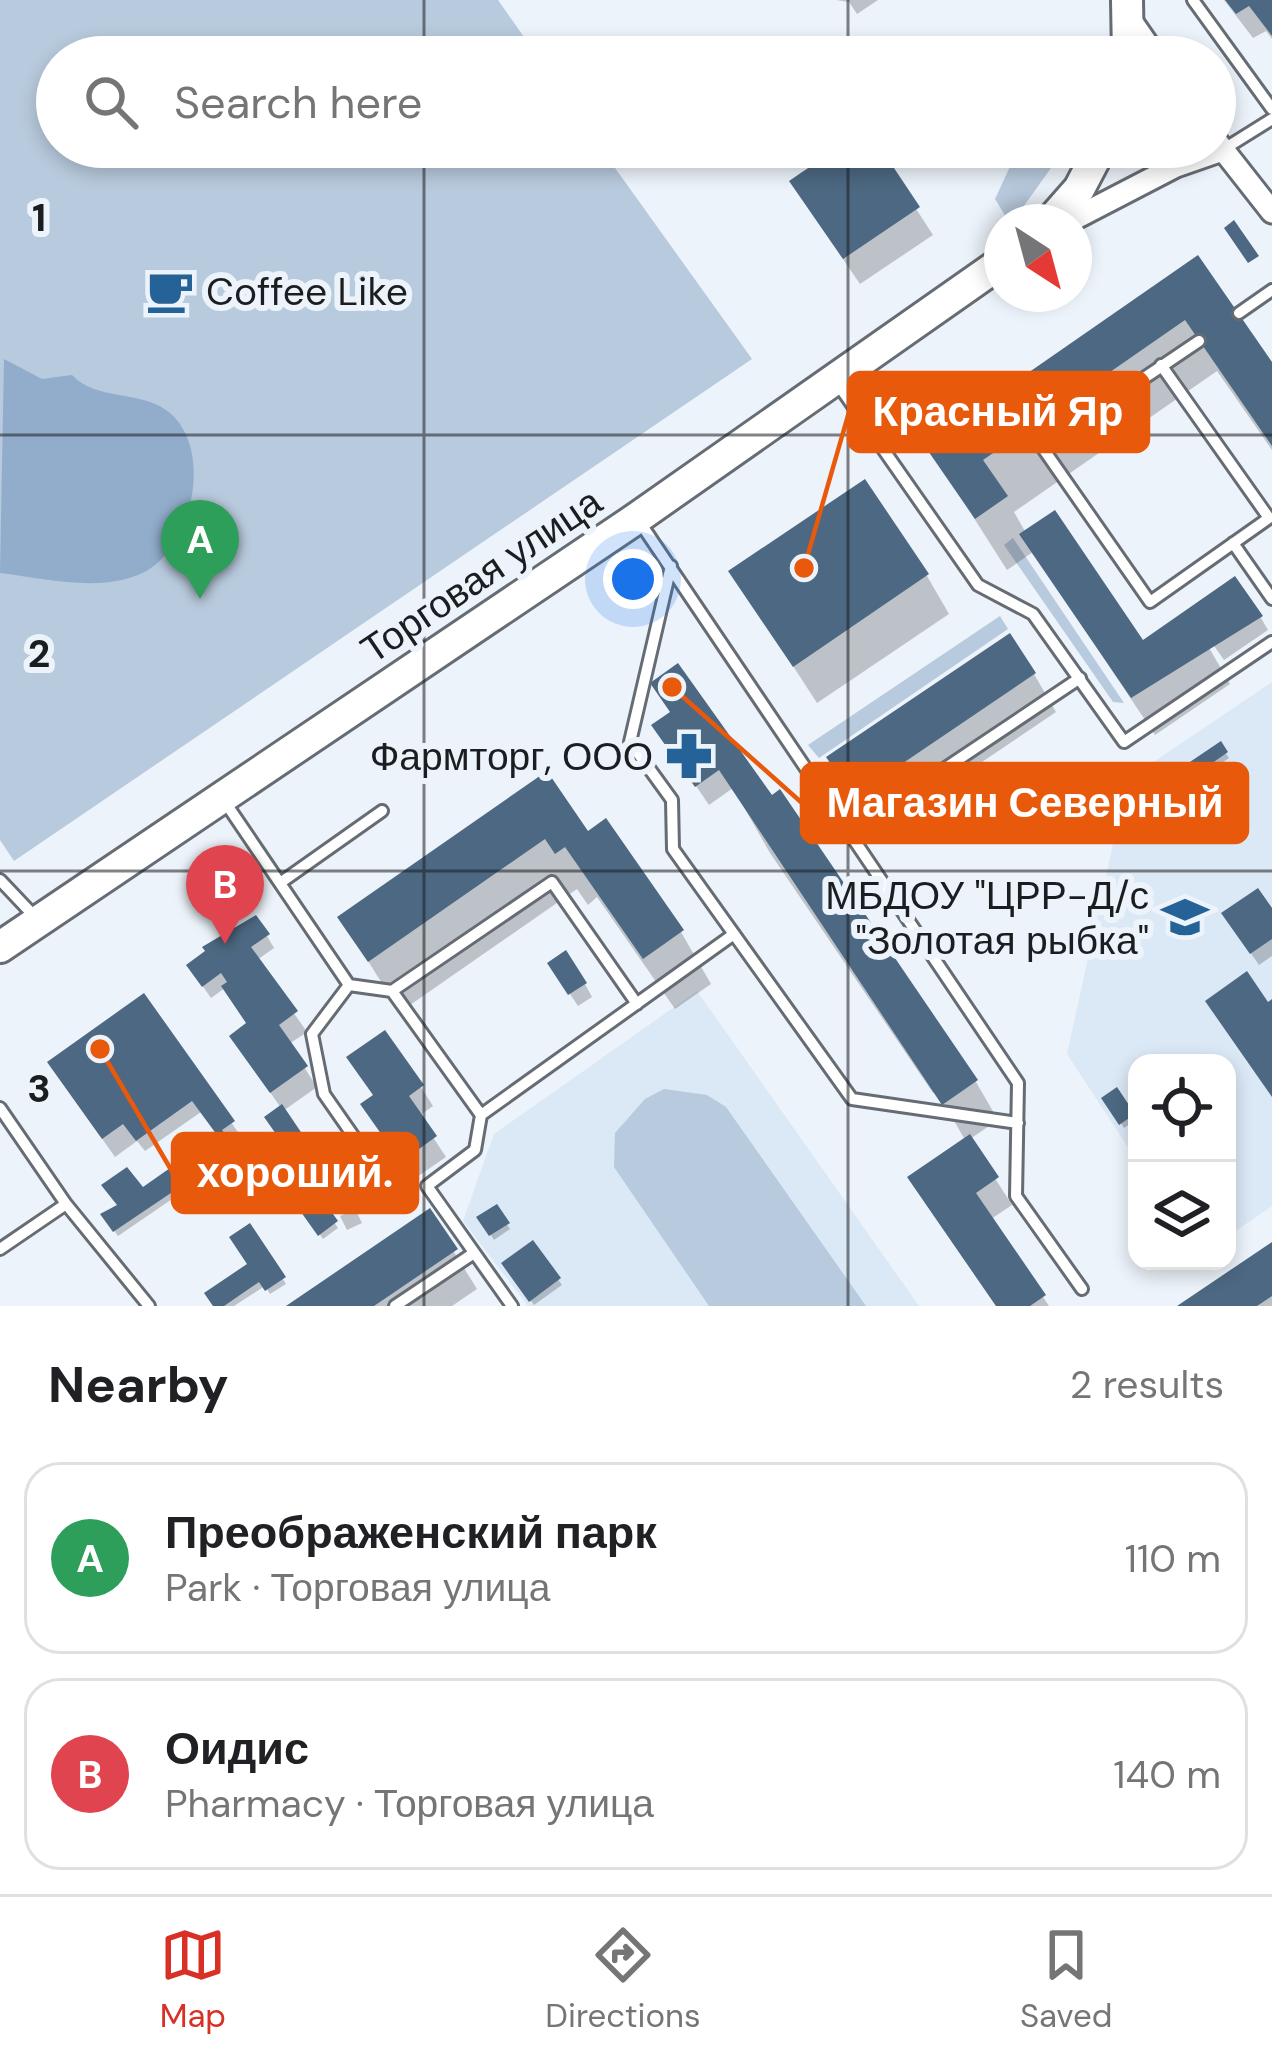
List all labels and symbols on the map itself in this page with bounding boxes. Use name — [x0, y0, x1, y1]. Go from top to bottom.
text: 1 — [32, 192, 46, 243]
north arrow — [984, 204, 1092, 312]
cafe icon: Coffee Like — [145, 266, 195, 316]
place label: Coffee Like — [206, 266, 408, 317]
callout: Красный Яр — [849, 373, 1148, 451]
text: Красный Яр — [873, 384, 1123, 439]
street label: Торговая улица — [351, 476, 612, 675]
pin: A — [161, 500, 239, 599]
your location — [603, 549, 663, 609]
text: 2 — [28, 628, 50, 679]
place label: Фармторг, ООО — [370, 731, 653, 782]
pharmacy icon: Фармторг, ООО — [664, 731, 714, 781]
callout: Магазин Северный — [802, 764, 1247, 842]
text: Магазин Северный — [826, 775, 1224, 830]
pin: B — [186, 845, 264, 944]
place label: МБДОУ "ЦРР-Д/с "Золотая рыбка" — [825, 870, 1149, 966]
school or university icon: МБДОУ "ЦРР-Д/с "Золотая рыбка" — [1160, 892, 1210, 942]
text: 3 — [27, 1063, 51, 1114]
callout: хороший. — [173, 1134, 417, 1212]
text: хороший. — [197, 1145, 393, 1200]

